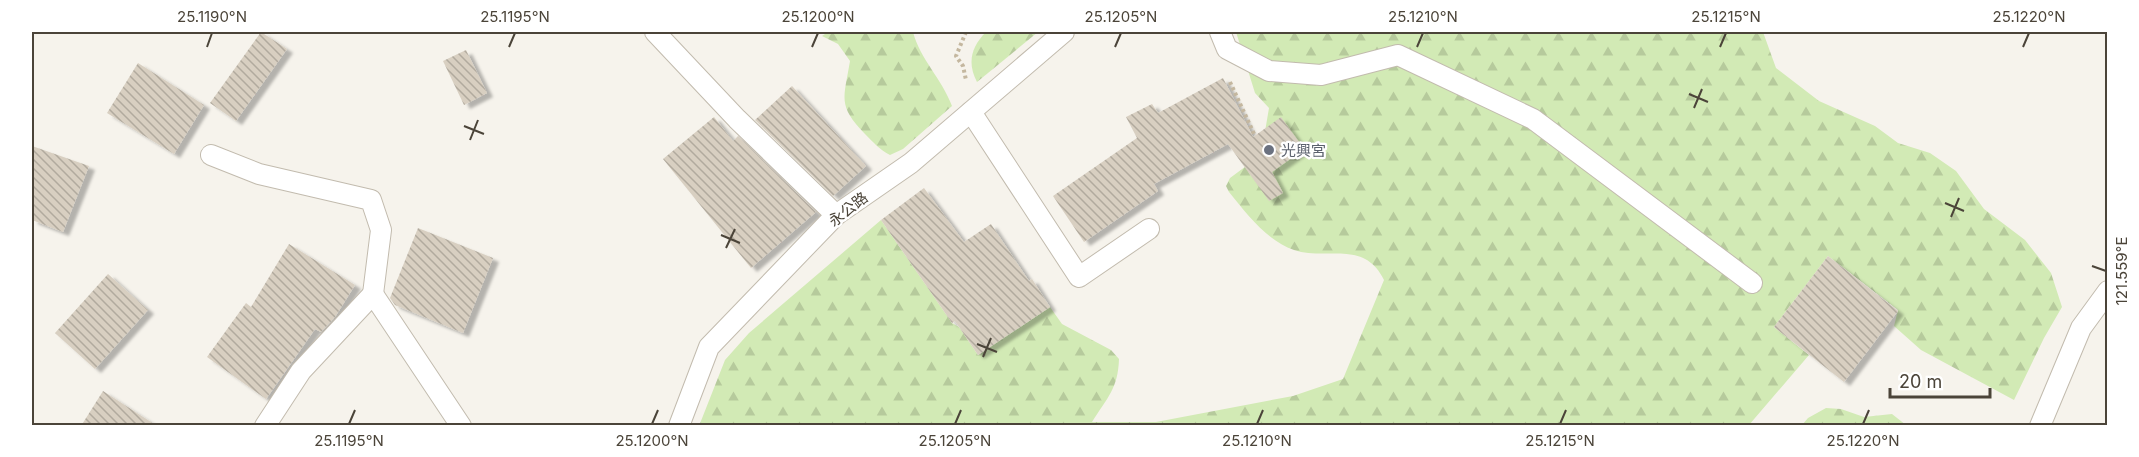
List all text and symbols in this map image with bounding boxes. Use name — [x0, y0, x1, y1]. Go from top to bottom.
text: 25.1190°N — [177, 7, 247, 26]
text: 25.1195°N — [480, 7, 550, 26]
text: 25.1200°N — [781, 7, 855, 26]
text: 25.1205°N — [1085, 7, 1157, 26]
text: 25.1210°N — [1388, 7, 1458, 26]
text: 25.1215°N — [1691, 7, 1761, 26]
text: 25.1220°N — [1993, 7, 2065, 26]
place label: 光興宮 — [1281, 141, 1326, 160]
marker: 光興宮 — [1262, 143, 1276, 157]
street label: 永公路 — [824, 188, 872, 230]
text: 121.559°E — [2112, 237, 2131, 305]
scale bar — [1890, 361, 1990, 399]
text: 20 m — [1899, 371, 1942, 392]
text: 25.1195°N — [314, 431, 384, 450]
text: 25.1200°N — [615, 431, 689, 450]
text: 25.1205°N — [919, 431, 991, 450]
text: 25.1210°N — [1222, 431, 1292, 450]
text: 25.1215°N — [1525, 431, 1595, 450]
text: 25.1220°N — [1827, 431, 1899, 450]

